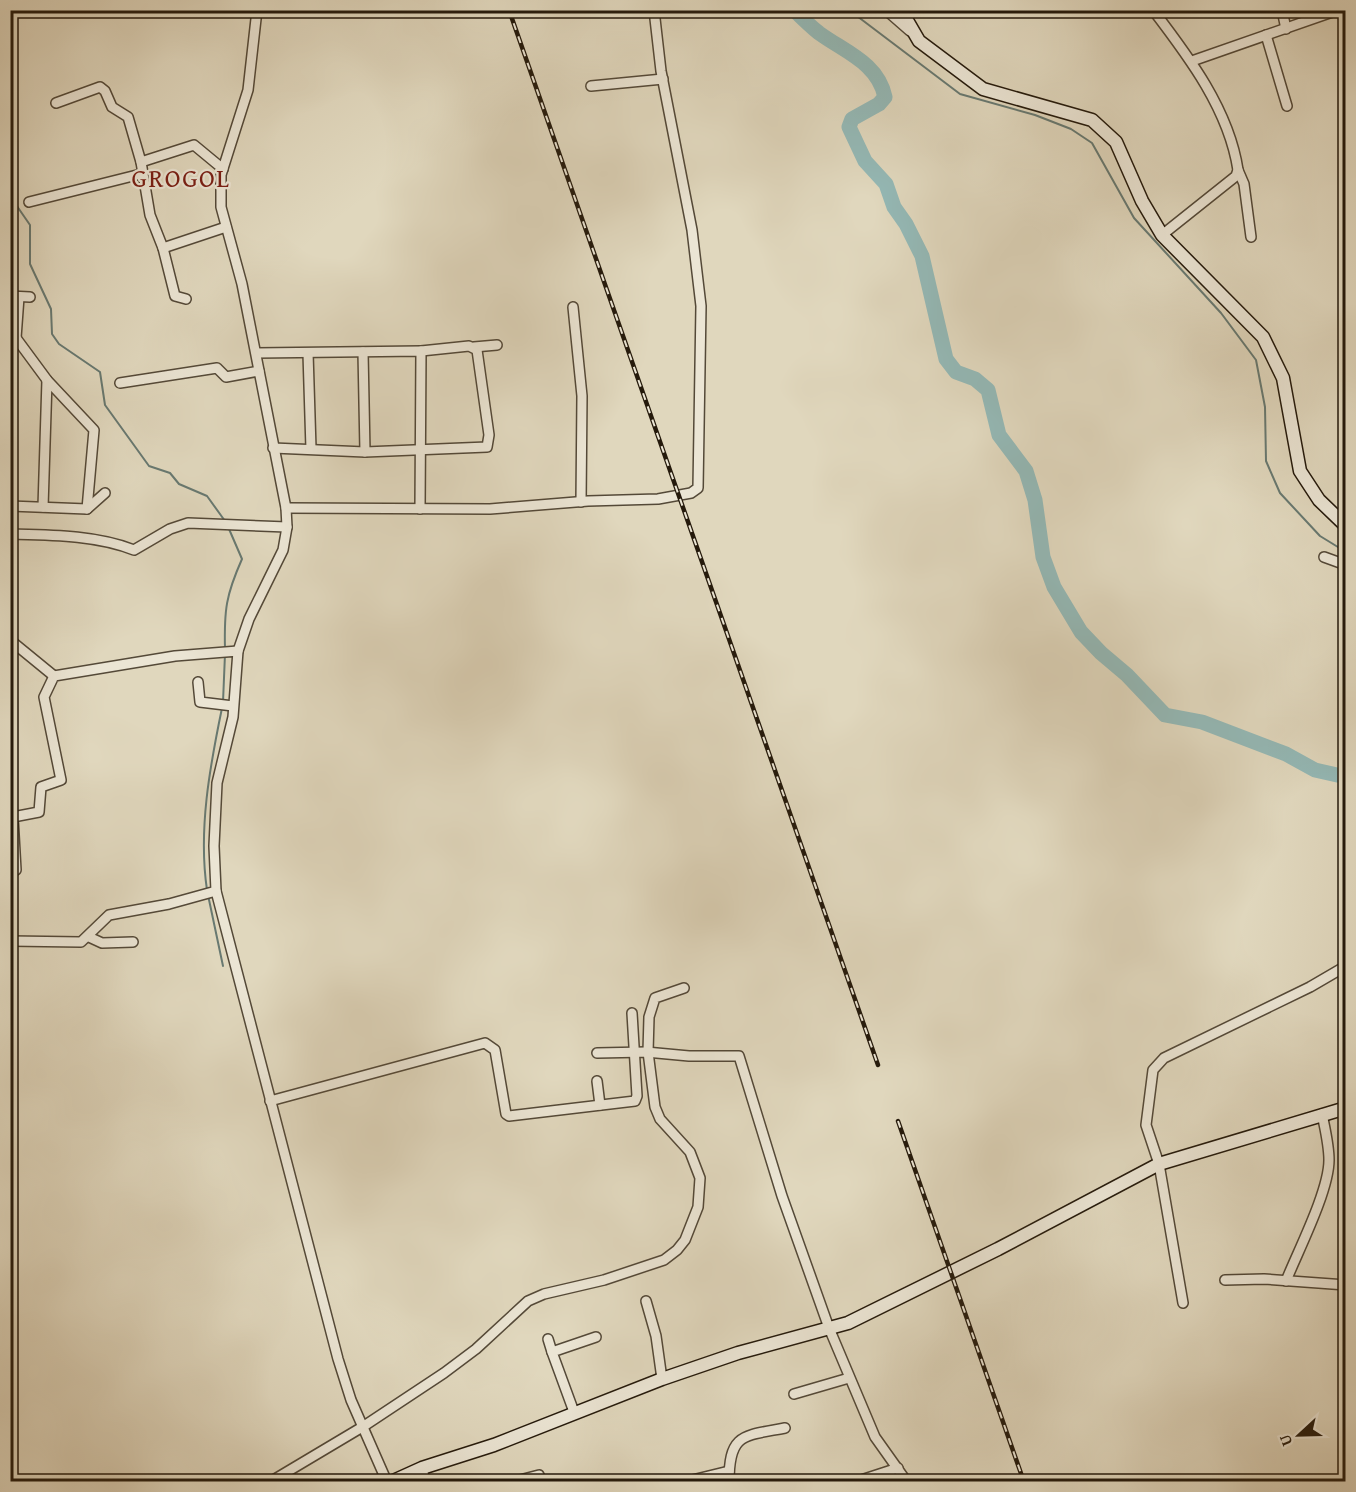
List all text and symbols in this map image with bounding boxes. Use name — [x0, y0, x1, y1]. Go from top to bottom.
district label: GROGOL — [132, 158, 230, 197]
north arrow — [1269, 1405, 1329, 1465]
text: U — [1272, 1431, 1298, 1450]

